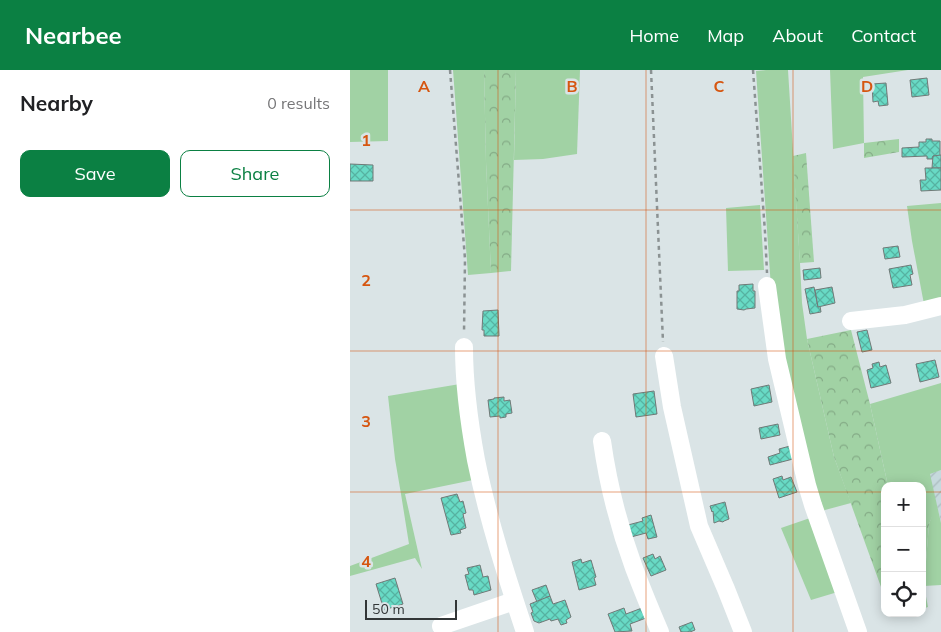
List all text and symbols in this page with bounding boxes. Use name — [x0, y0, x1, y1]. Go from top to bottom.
text: Nearbee — [25, 20, 122, 50]
text: Home — [629, 24, 679, 47]
text: Map — [707, 24, 744, 47]
text: About — [772, 24, 823, 47]
text: Contact — [851, 24, 916, 47]
text: A — [418, 76, 430, 96]
text: B — [566, 76, 578, 96]
text: C — [714, 76, 725, 96]
text: D — [861, 76, 873, 96]
text: Nearby — [20, 90, 93, 116]
text: 0 results — [267, 93, 330, 113]
text: 1 — [361, 130, 371, 150]
button: Save — [20, 150, 170, 197]
button: Share — [180, 150, 330, 197]
text: 2 — [361, 270, 371, 290]
text: 3 — [361, 411, 371, 431]
map controls — [881, 482, 926, 617]
button: + — [881, 482, 926, 527]
button: − — [881, 527, 926, 572]
text: 4 — [361, 551, 371, 571]
button: locate — [881, 572, 926, 617]
scale bar — [365, 597, 458, 620]
text: 50 m — [372, 600, 405, 618]

